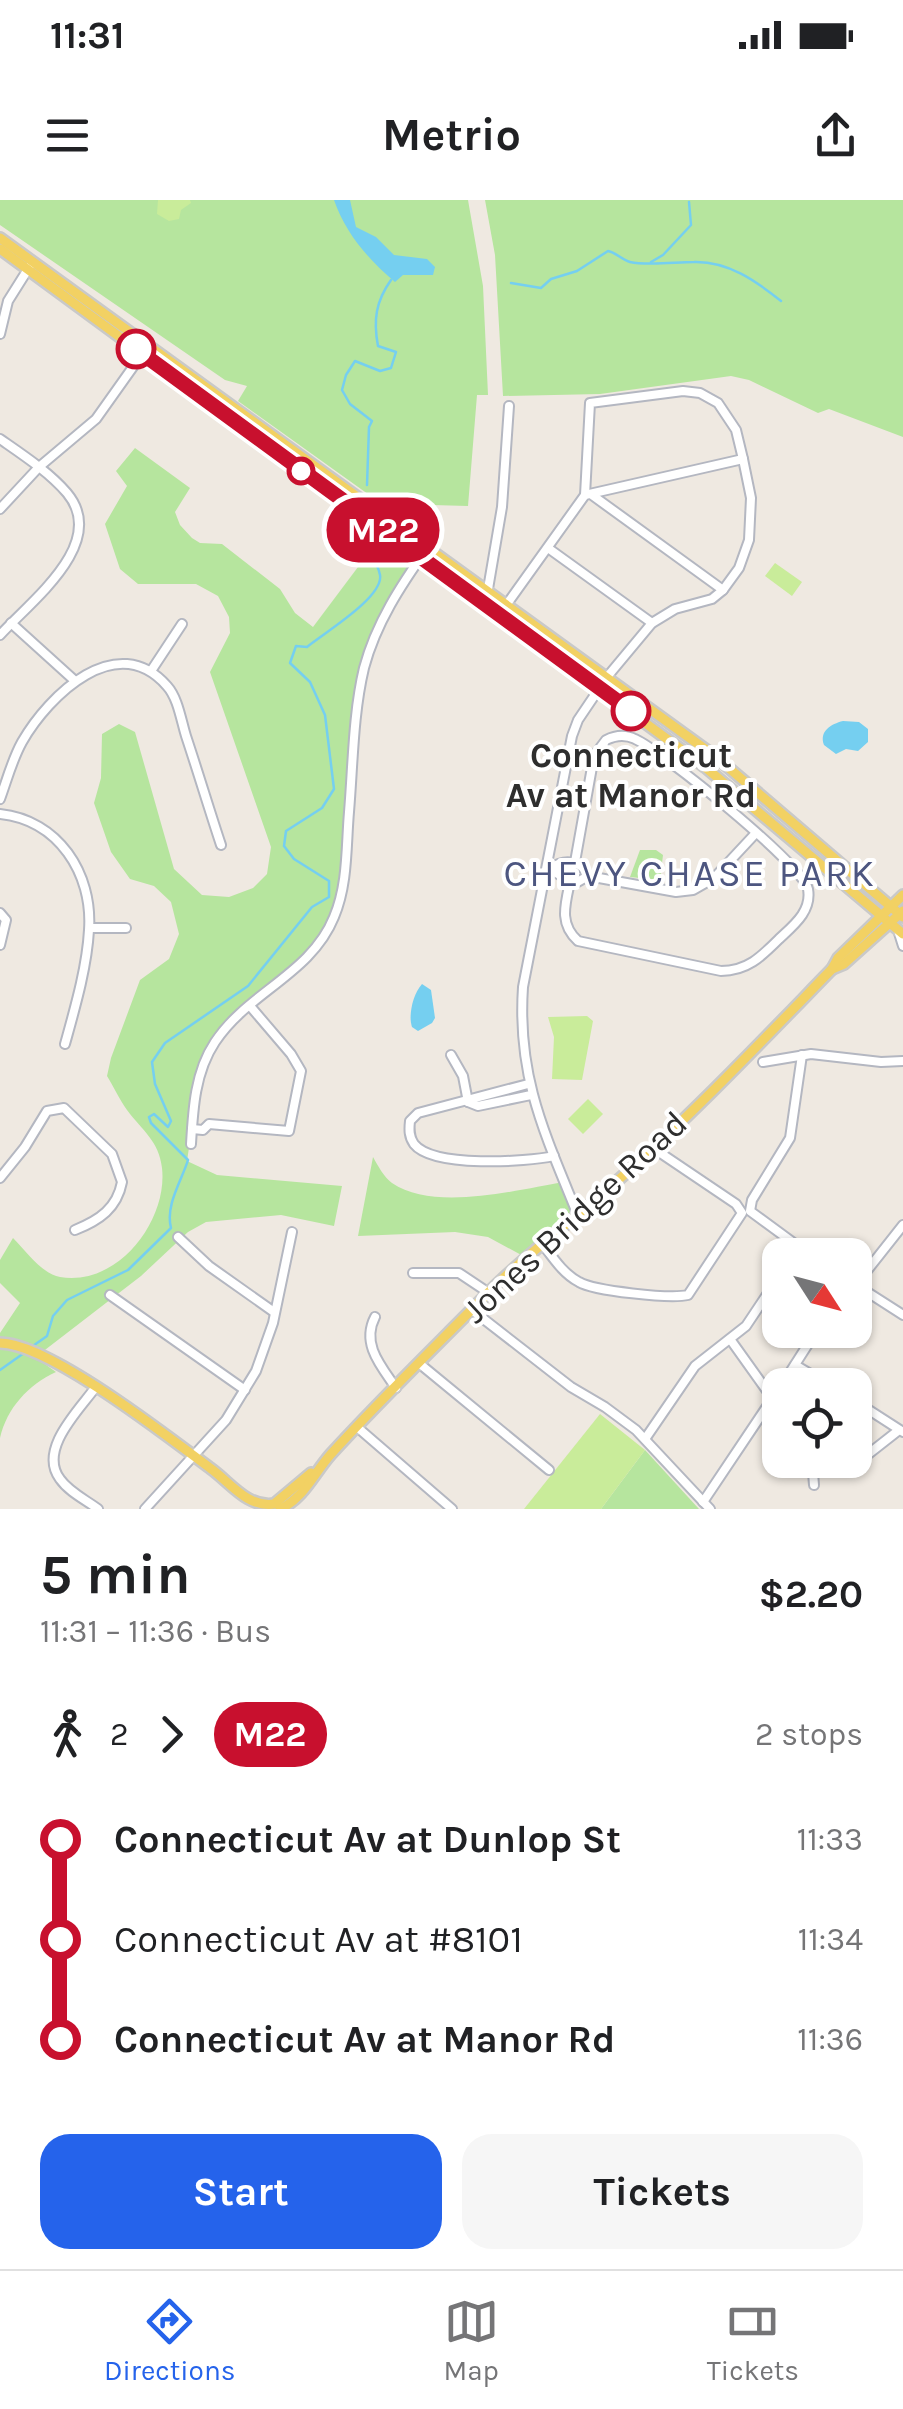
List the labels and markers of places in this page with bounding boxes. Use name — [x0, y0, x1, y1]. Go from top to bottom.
unlabelled marker — [117, 330, 155, 368]
unlabelled marker — [288, 458, 314, 484]
marker: Connecticut Av at Manor Rd — [612, 692, 650, 730]
place label: Connecticut Av at Manor Rd — [506, 735, 756, 816]

